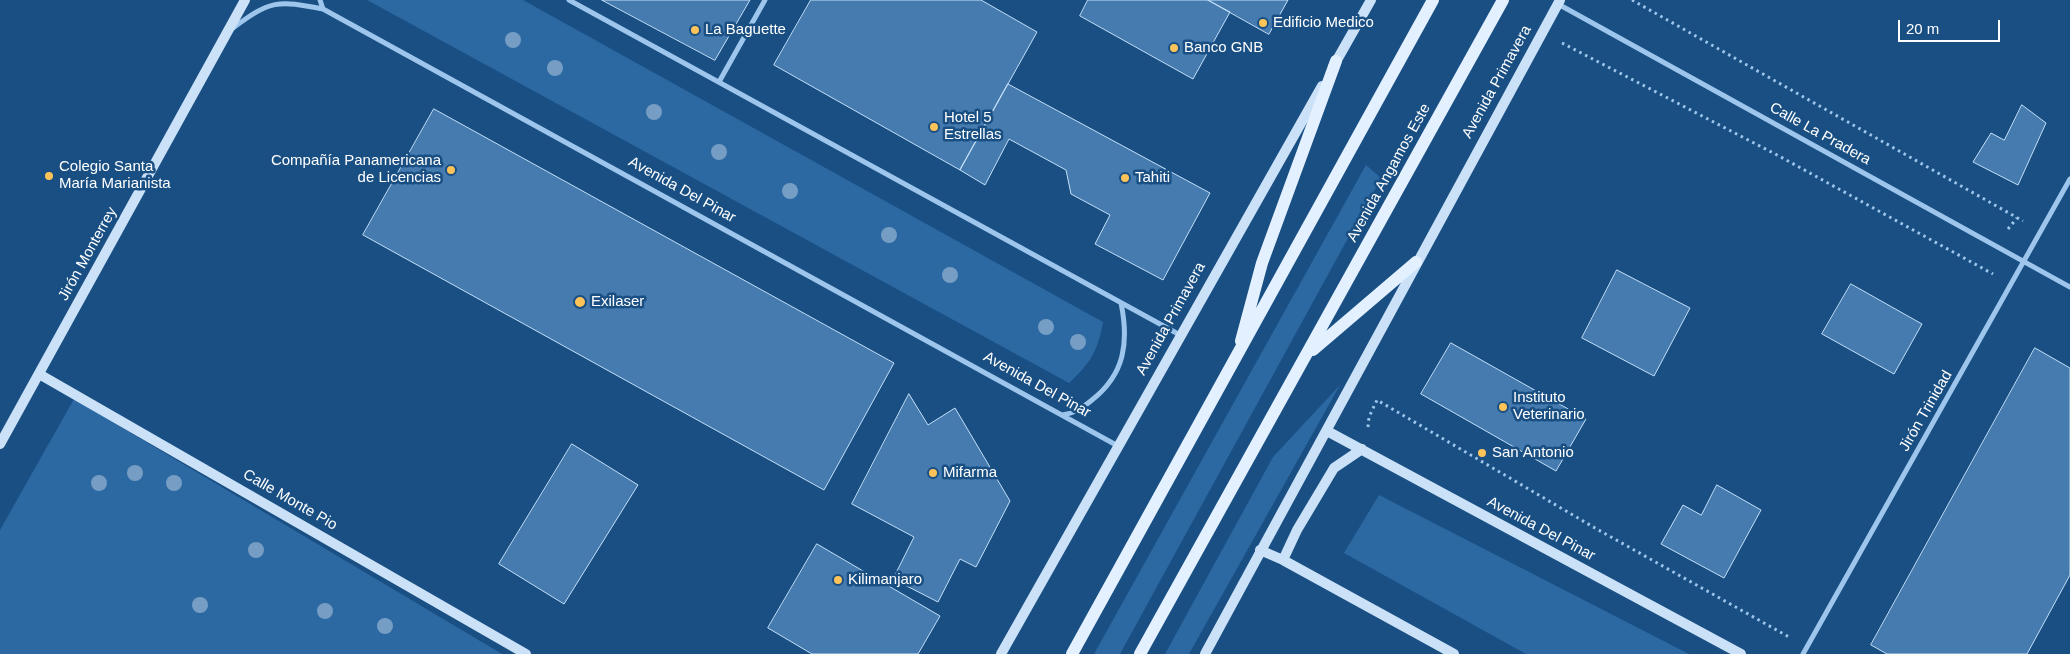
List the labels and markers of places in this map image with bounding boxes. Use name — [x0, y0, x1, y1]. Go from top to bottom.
place label: Edificio Medico — [1273, 14, 1374, 32]
marker: Edificio Medico — [1257, 17, 1269, 29]
place label: La Baguette — [705, 21, 786, 39]
marker: La Baguette — [689, 24, 701, 36]
place label: Banco GNB — [1184, 39, 1263, 57]
marker: Banco GNB — [1168, 42, 1180, 54]
place label: Hotel 5 Estrellas — [944, 109, 1002, 144]
marker: Hotel 5 Estrellas — [928, 121, 940, 133]
place label: Compañía Panamericana de Licencias — [271, 152, 441, 187]
place label: Colegio Santa María Marianista — [59, 158, 171, 193]
marker: Compañía Panamericana de Licencias — [445, 164, 457, 176]
place label: Tahiti — [1135, 169, 1170, 187]
marker: Colegio Santa María Marianista — [43, 170, 55, 182]
marker: Tahiti — [1119, 172, 1131, 184]
place label: Exilaser — [591, 293, 644, 311]
marker: Exilaser — [573, 295, 587, 309]
place label: Instituto Veterinario — [1513, 389, 1585, 424]
marker: Instituto Veterinario — [1497, 401, 1509, 413]
place label: San Antonio — [1492, 444, 1574, 462]
marker: San Antonio — [1476, 447, 1488, 459]
place label: Mifarma — [943, 464, 997, 482]
marker: Mifarma — [927, 467, 939, 479]
place label: Kilimanjaro — [848, 571, 922, 589]
marker: Kilimanjaro — [832, 574, 844, 586]

